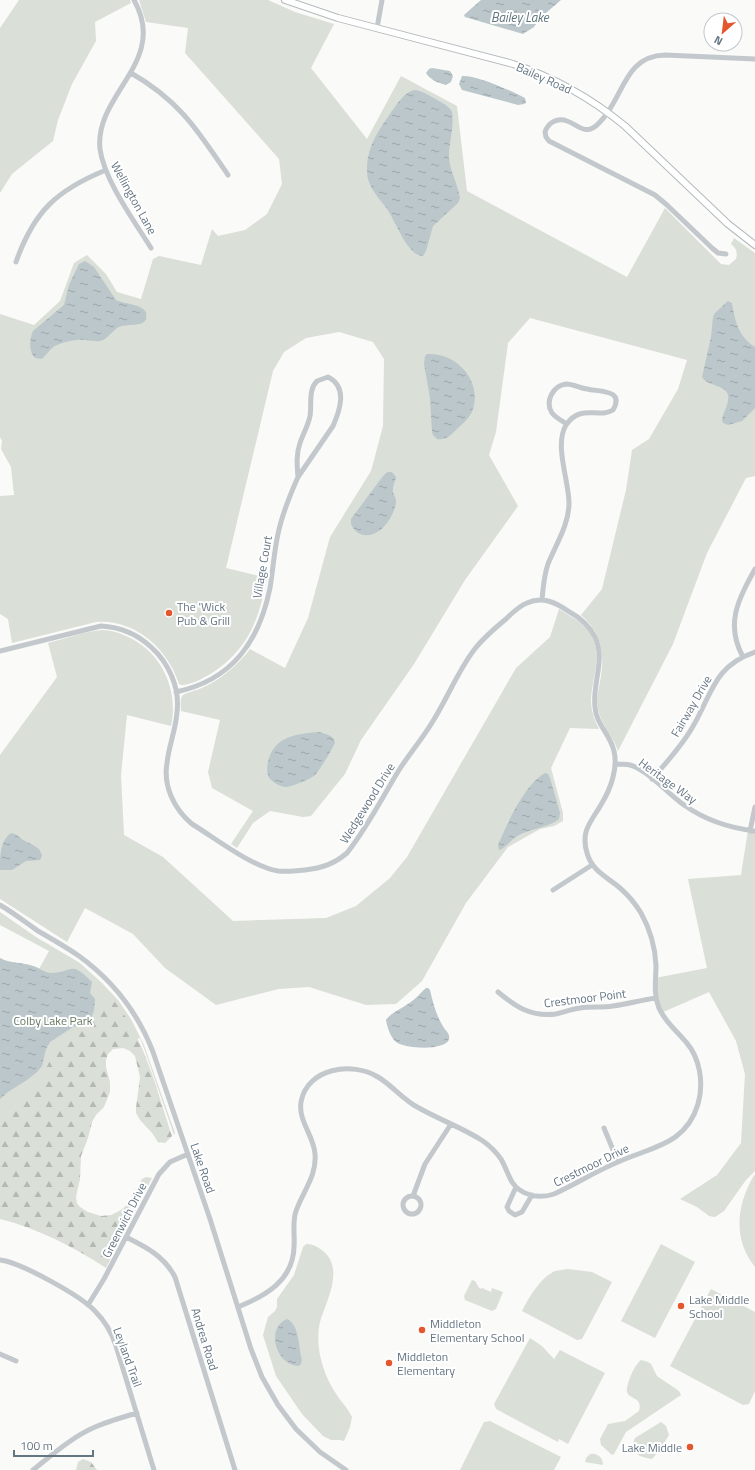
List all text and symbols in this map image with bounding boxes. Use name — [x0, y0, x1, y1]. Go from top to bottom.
water label: Bailey Lake — [491, 7, 550, 27]
north arrow — [703, 12, 743, 52]
text: N — [711, 32, 725, 50]
street label: Bailey Road — [513, 57, 575, 99]
street label: Wellington Lane — [106, 158, 162, 238]
street label: Village Court — [247, 533, 277, 600]
place label: The 'Wick Pub & Grill — [177, 597, 230, 630]
marker: The 'Wick Pub & Grill — [164, 608, 174, 618]
street label: Fairway Drive — [666, 672, 716, 740]
street label: Heritage Way — [635, 753, 701, 809]
street label: Wedgewood Drive — [335, 759, 399, 847]
street label: Crestmoor Point — [543, 983, 628, 1012]
park label: Colby Lake Park — [13, 1011, 93, 1030]
street label: Crestmoor Drive — [550, 1138, 632, 1192]
street label: Lake Road — [186, 1140, 220, 1196]
street label: Greenwich Drive — [97, 1179, 151, 1261]
place label: Lake Middle School — [689, 1290, 749, 1323]
marker: Lake Middle School — [676, 1301, 686, 1311]
street label: Andrea Road — [186, 1305, 224, 1373]
place label: Middleton Elementary School — [430, 1314, 524, 1347]
street label: Leyland Trail — [108, 1324, 148, 1390]
marker: Middleton Elementary School — [417, 1325, 427, 1335]
place label: Middleton Elementary — [397, 1347, 455, 1380]
marker: Middleton Elementary — [384, 1358, 394, 1368]
scale bar — [14, 1432, 93, 1458]
text: 100 m — [20, 1436, 53, 1455]
place label: Lake Middle — [622, 1438, 682, 1457]
marker: Lake Middle — [685, 1442, 695, 1452]

